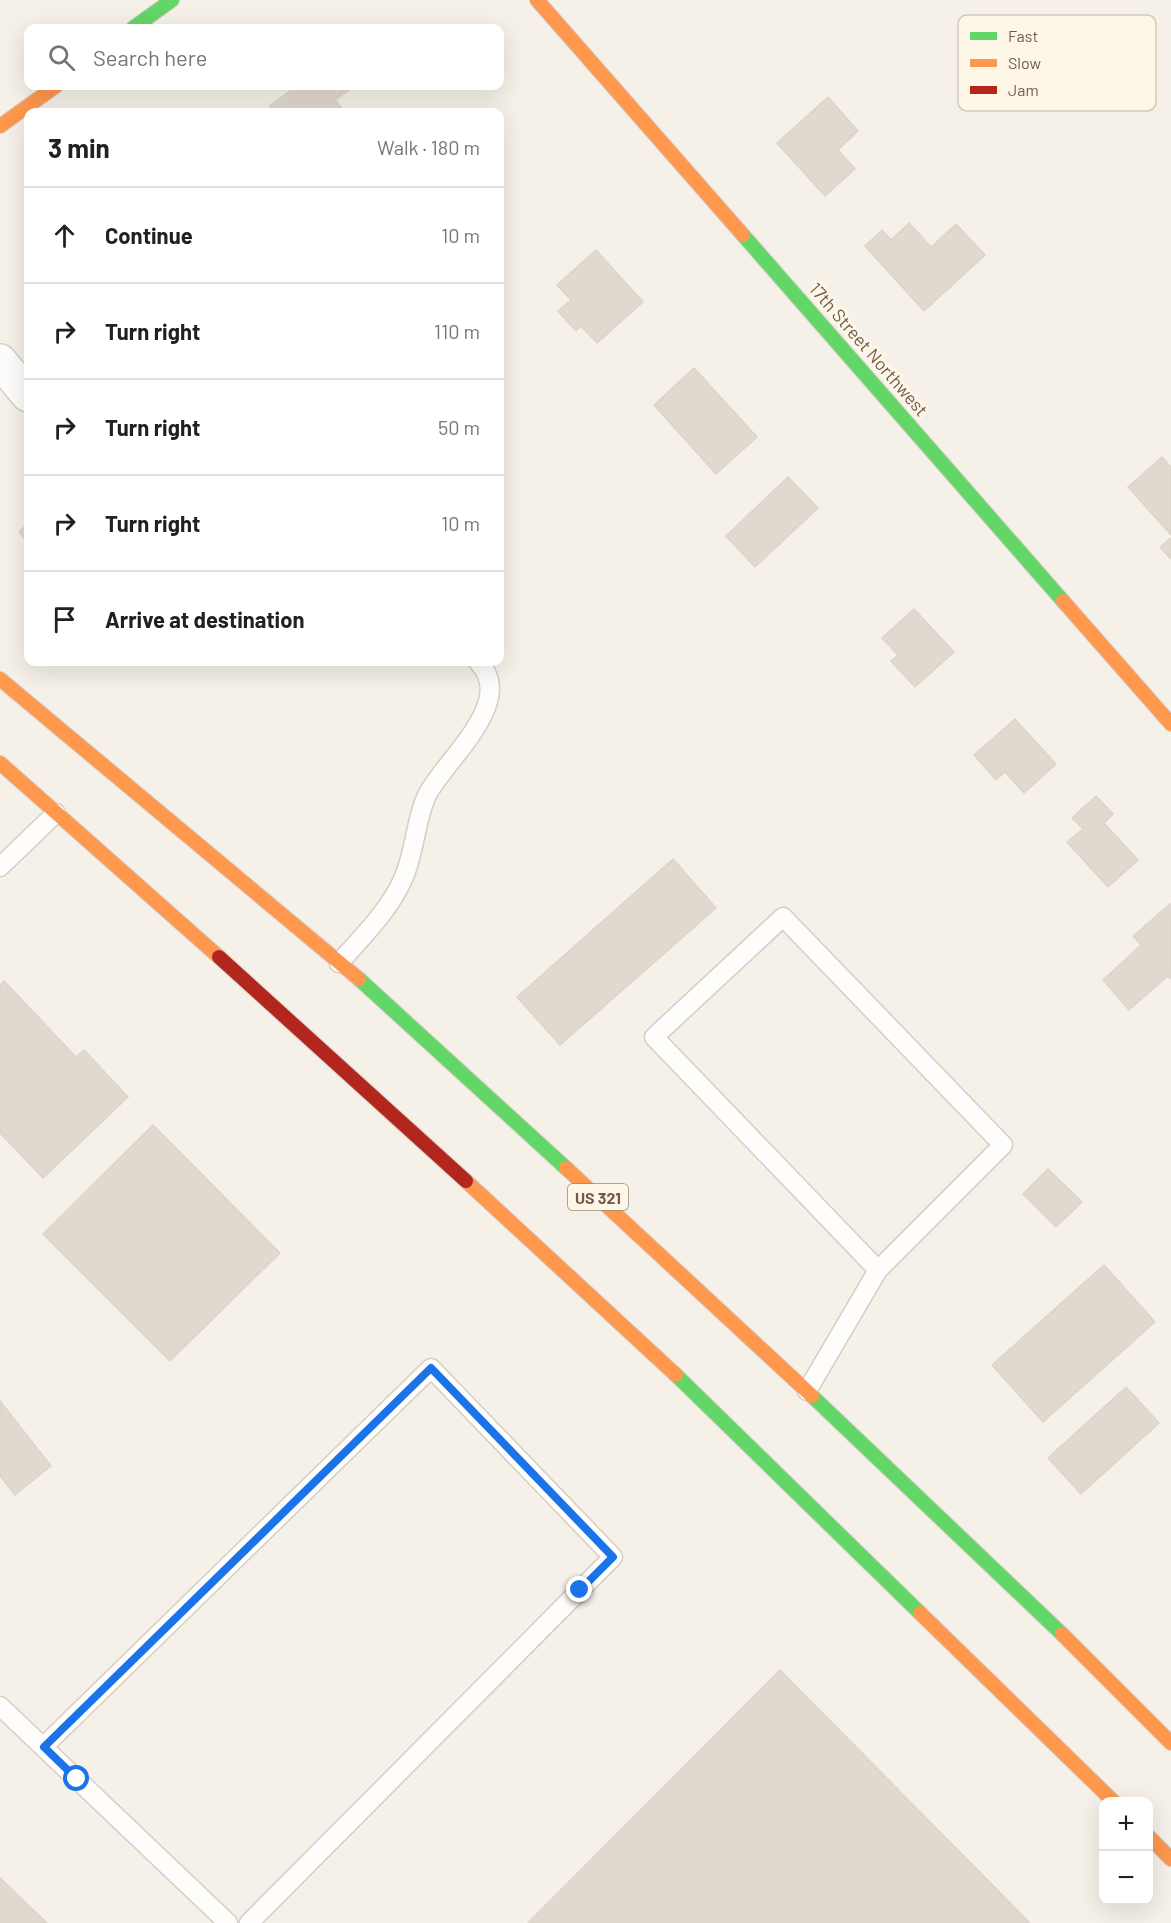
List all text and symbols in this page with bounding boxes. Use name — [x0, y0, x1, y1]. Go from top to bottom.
legend — [958, 15, 1156, 111]
search box — [24, 24, 504, 90]
text: Fast — [1008, 26, 1038, 45]
icon: search — [45, 41, 78, 74]
text: Search here — [93, 44, 207, 70]
text: Slow — [1008, 53, 1041, 72]
text: Jam — [1008, 80, 1039, 99]
text: 3 min — [48, 132, 110, 163]
text: Walk · 180 m — [377, 135, 480, 159]
icon: ahead — [48, 219, 81, 252]
text: Continue — [105, 222, 193, 248]
text: 10 m — [441, 223, 480, 247]
street label: 17th Street Northwest — [805, 278, 933, 420]
icon: right — [48, 315, 81, 348]
text: Turn right — [105, 318, 200, 344]
text: 110 m — [434, 319, 480, 343]
icon: right — [48, 411, 81, 444]
text: Turn right — [105, 414, 200, 440]
text: 50 m — [438, 415, 480, 439]
icon: right — [48, 507, 81, 540]
text: Turn right — [105, 510, 200, 536]
text: 10 m — [441, 511, 480, 535]
icon: arrive — [48, 603, 81, 636]
text: Arrive at destination — [105, 606, 304, 632]
road number: US 321 — [568, 1184, 628, 1210]
route end — [566, 1576, 592, 1602]
route start — [63, 1765, 89, 1791]
map controls — [1099, 1797, 1153, 1905]
button: + — [1099, 1797, 1153, 1851]
button: − — [1099, 1851, 1153, 1905]

